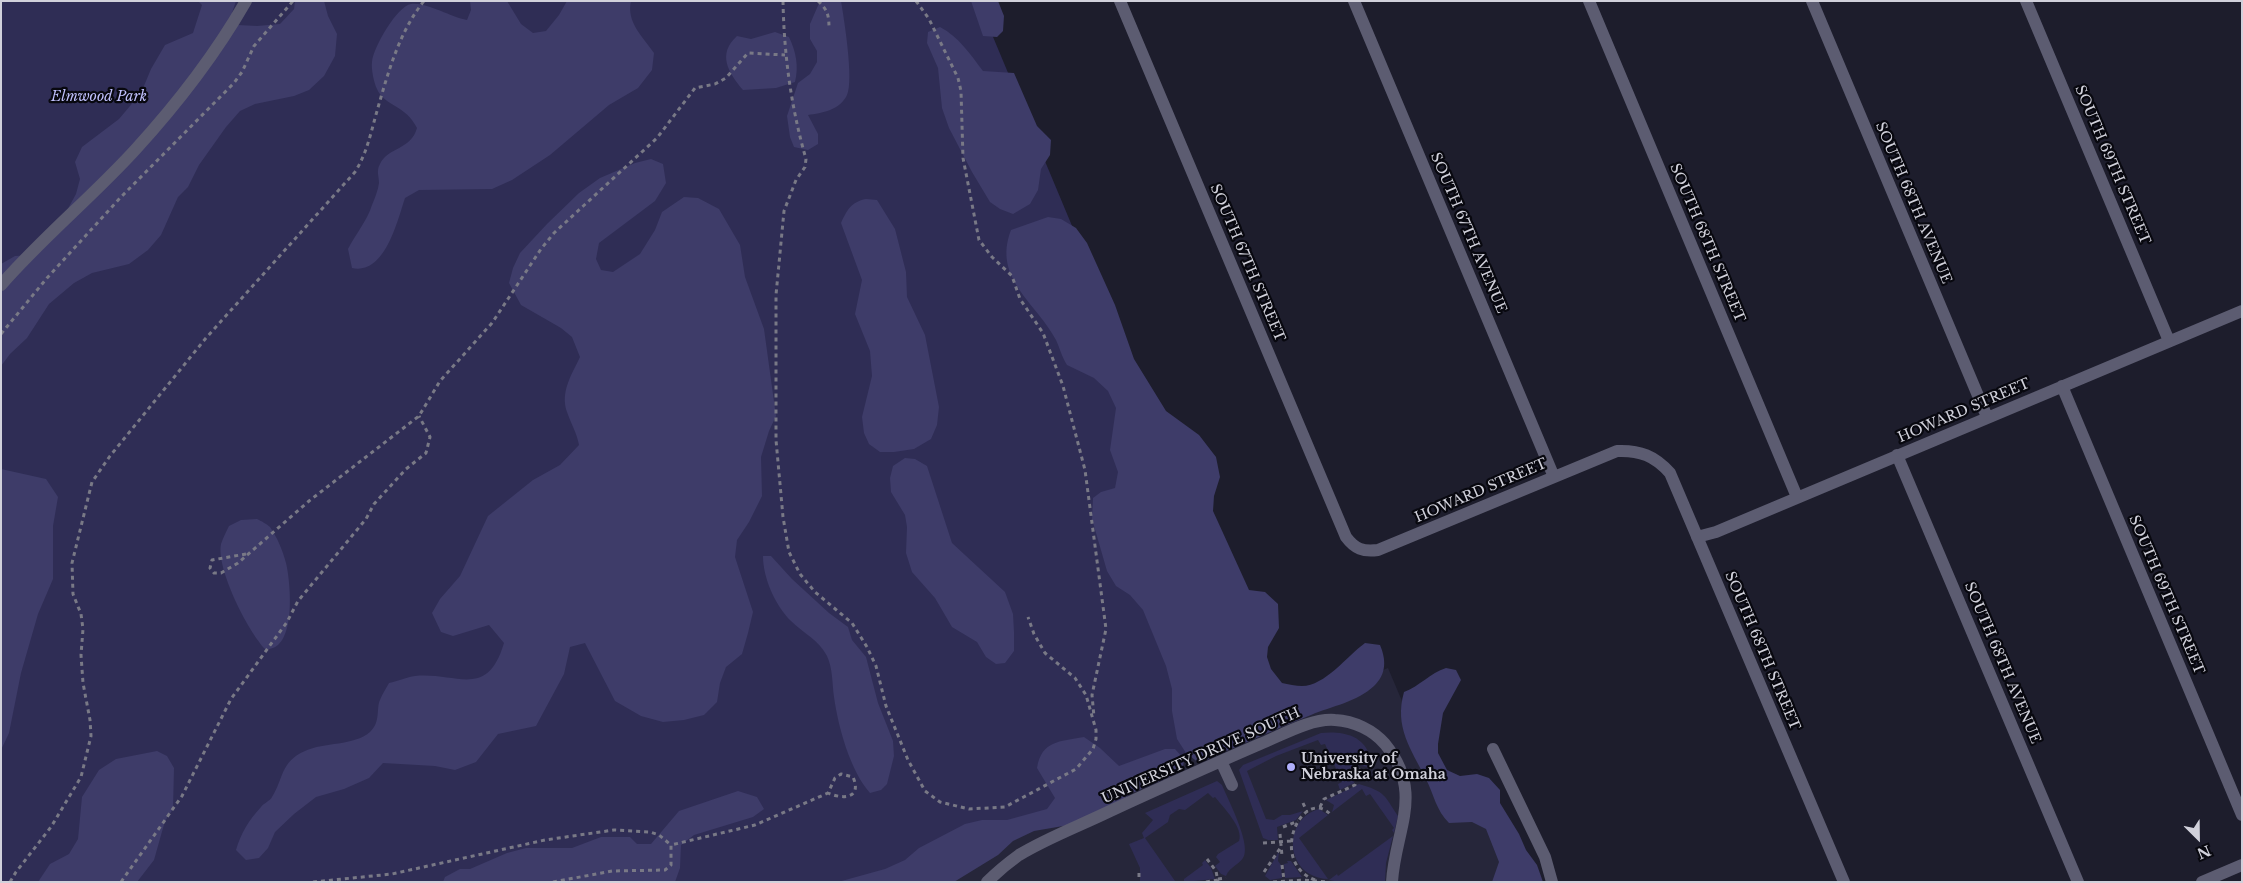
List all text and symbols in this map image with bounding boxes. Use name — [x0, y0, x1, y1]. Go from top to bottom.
street label: SOUTH 69TH STREET — [2071, 83, 2153, 247]
park label: Elmwood Park — [51, 89, 147, 105]
street label: SOUTH 68TH AVENUE — [1871, 120, 1955, 286]
street label: SOUTH 67TH AVENUE — [1427, 150, 1509, 316]
street label: SOUTH 68TH STREET — [1666, 161, 1748, 325]
street label: SOUTH 67TH STREET — [1206, 182, 1288, 344]
street label: HOWARD STREET — [1895, 376, 2033, 446]
street label: HOWARD STREET — [1412, 456, 1550, 526]
street label: SOUTH 69TH STREET — [2125, 513, 2207, 677]
street label: SOUTH 68TH STREET — [1721, 569, 1803, 733]
street label: SOUTH 68TH AVENUE — [1960, 580, 2044, 746]
street label: UNIVERSITY DRIVE SOUTH — [1099, 704, 1303, 808]
place label: University of Nebraska at Omaha — [1301, 751, 1446, 784]
marker: University of Nebraska at Omaha — [1285, 761, 1297, 773]
north arrow — [2173, 813, 2223, 863]
text: N — [2194, 841, 2213, 863]

